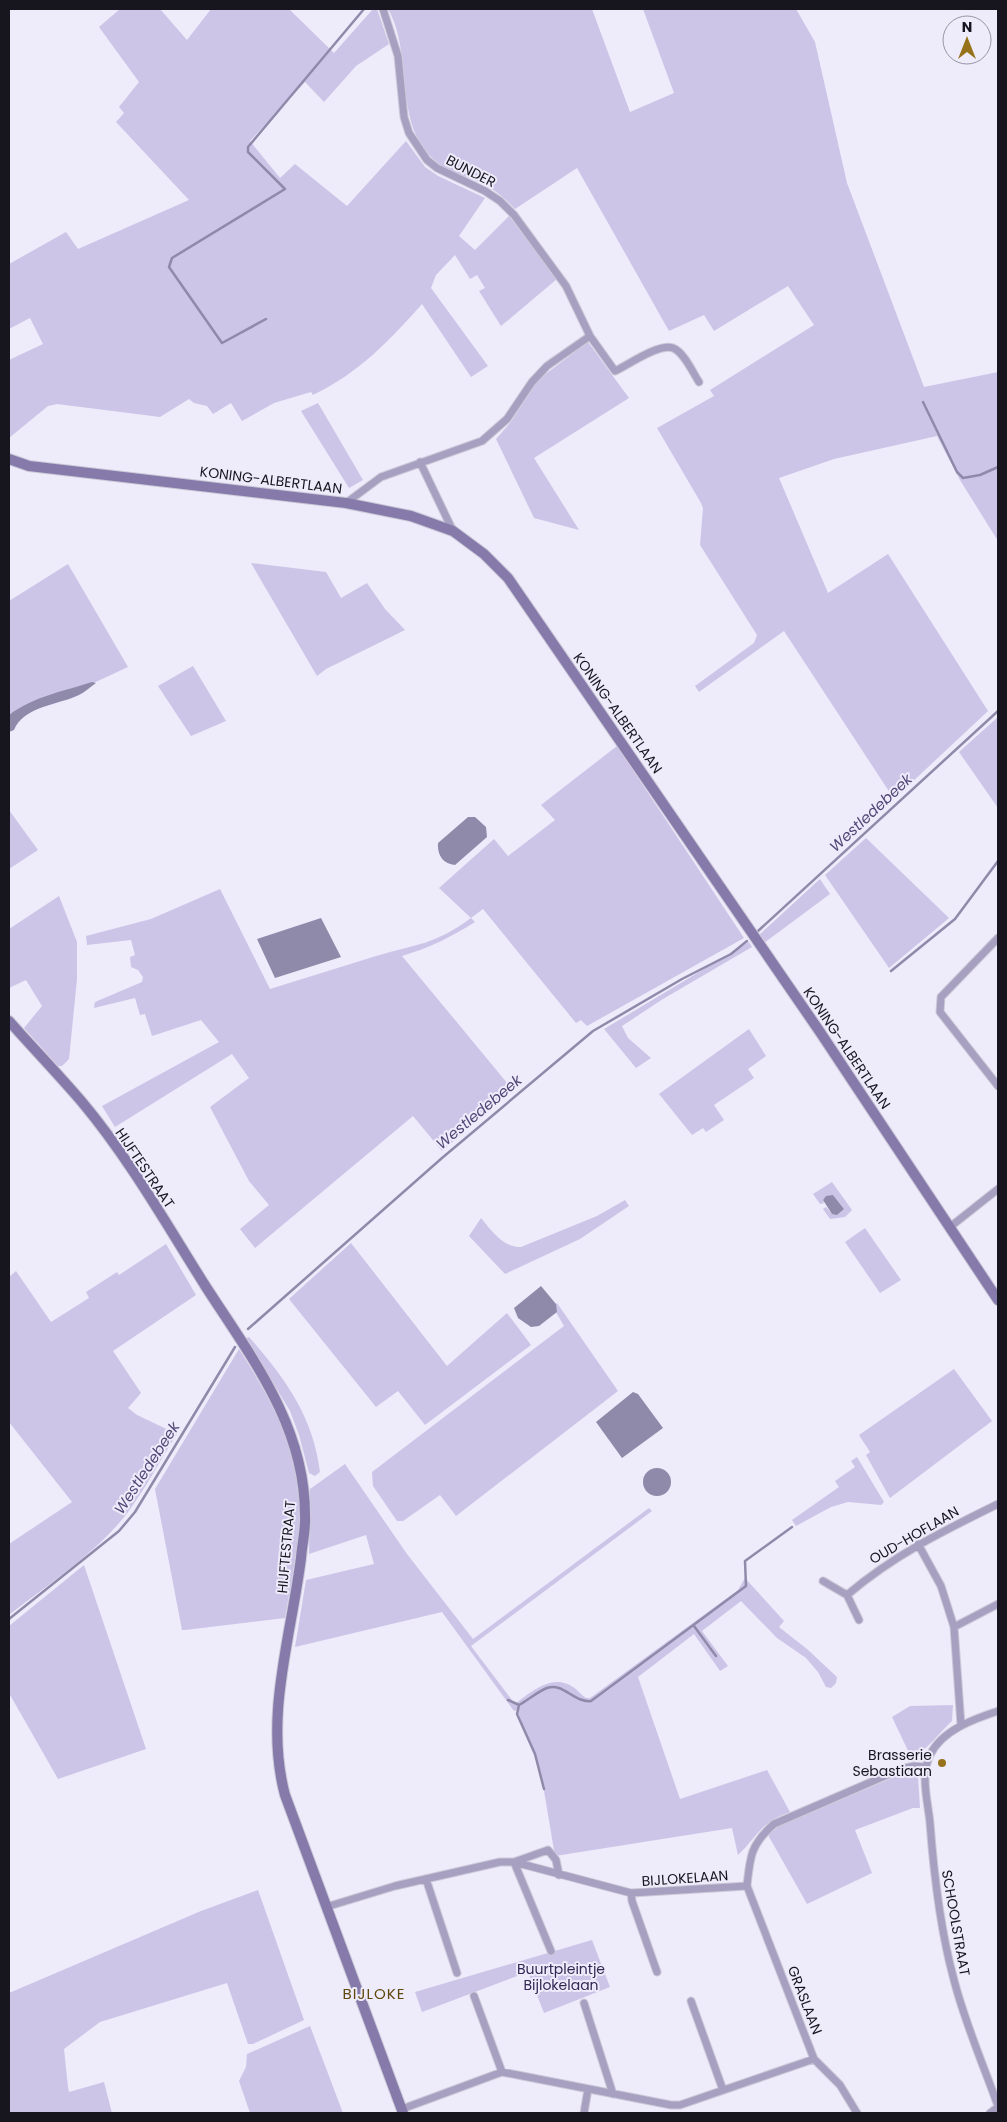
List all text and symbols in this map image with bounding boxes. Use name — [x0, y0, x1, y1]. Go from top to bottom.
north arrow — [942, 15, 992, 65]
text: N — [962, 17, 972, 37]
street label: BUNDER — [443, 150, 499, 192]
street label: KONING-ALBERTLAAN — [199, 461, 343, 499]
street label: KONING-ALBERTLAAN — [569, 649, 667, 777]
water label: Westledebeek — [825, 768, 918, 857]
street label: KONING-ALBERTLAAN — [799, 983, 895, 1113]
water label: Westledebeek — [431, 1069, 527, 1154]
street label: HIJFTESTRAAT — [111, 1124, 180, 1213]
water label: Westledebeek — [109, 1416, 185, 1518]
street label: HIJFTESTRAAT — [272, 1499, 300, 1594]
street label: OUD-HOFLAAN — [865, 1501, 963, 1569]
place label: Brasserie Sebastiaan — [852, 1745, 932, 1781]
marker: Brasserie Sebastiaan — [936, 1757, 948, 1769]
street label: BIJLOKELAAN — [641, 1865, 729, 1891]
street label: SCHOOLSTRAAT — [937, 1868, 975, 1978]
park label: Buurtpleintje Bijlokelaan — [517, 1959, 605, 1995]
street label: GRASLAAN — [783, 1963, 827, 2037]
district label: BIJLOKE — [343, 1983, 405, 2004]

